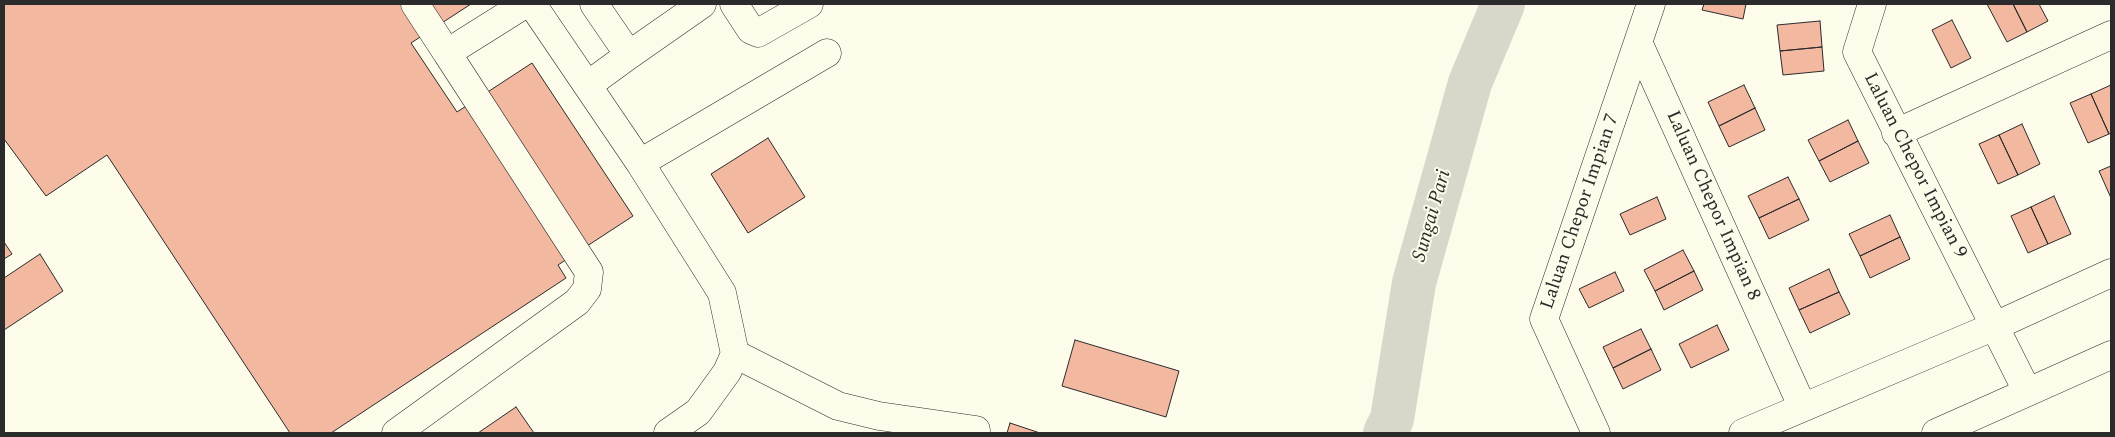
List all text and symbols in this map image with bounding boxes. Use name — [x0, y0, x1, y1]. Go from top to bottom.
street label: Laluan Chepor Impian 9 — [1857, 69, 1971, 263]
street label: Laluan Chepor Impian 8 — [1660, 108, 1764, 304]
street label: Laluan Chepor Impian 7 — [1537, 111, 1625, 313]
water label: Sungai Pari — [1408, 167, 1458, 265]

